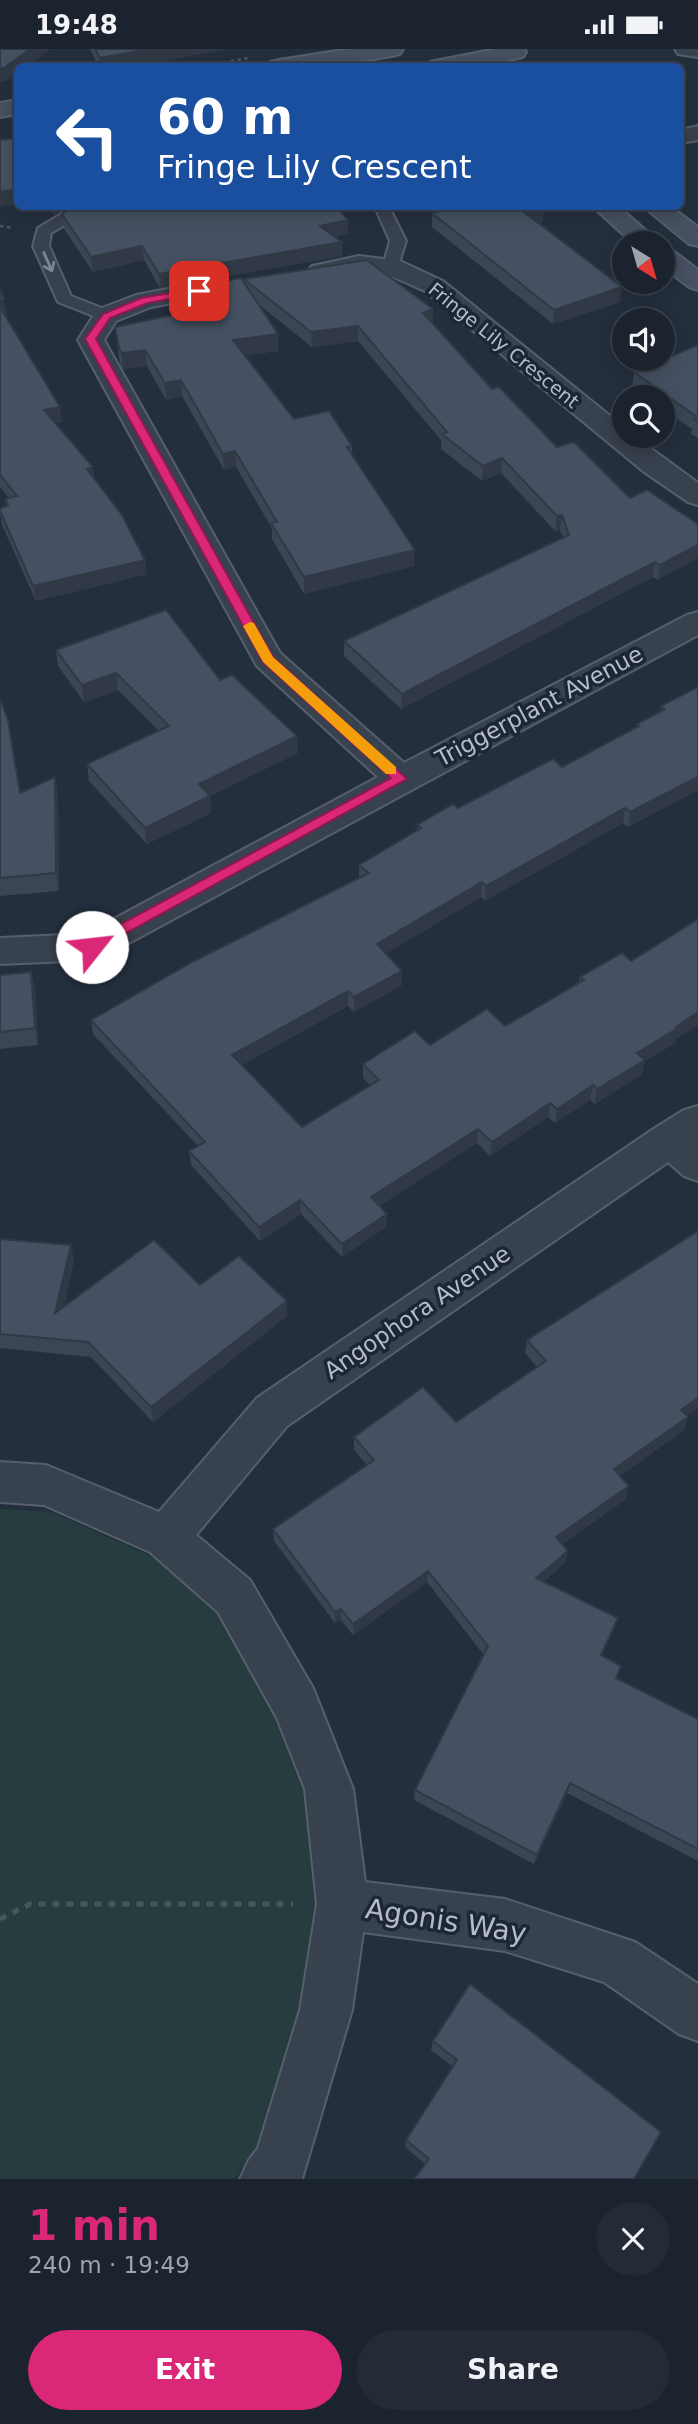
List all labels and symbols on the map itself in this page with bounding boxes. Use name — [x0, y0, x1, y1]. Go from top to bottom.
north arrow — [612, 231, 676, 294]
one-way arrow — [42, 251, 55, 272]
pin — [169, 261, 229, 321]
street label: Fringe Lily Crescent — [424, 278, 584, 412]
street label: Triggerplant Avenue — [430, 640, 647, 772]
position arrow — [55, 910, 129, 984]
street label: Angophora Avenue — [319, 1240, 515, 1384]
street label: Agonis Way — [363, 1892, 529, 1950]

